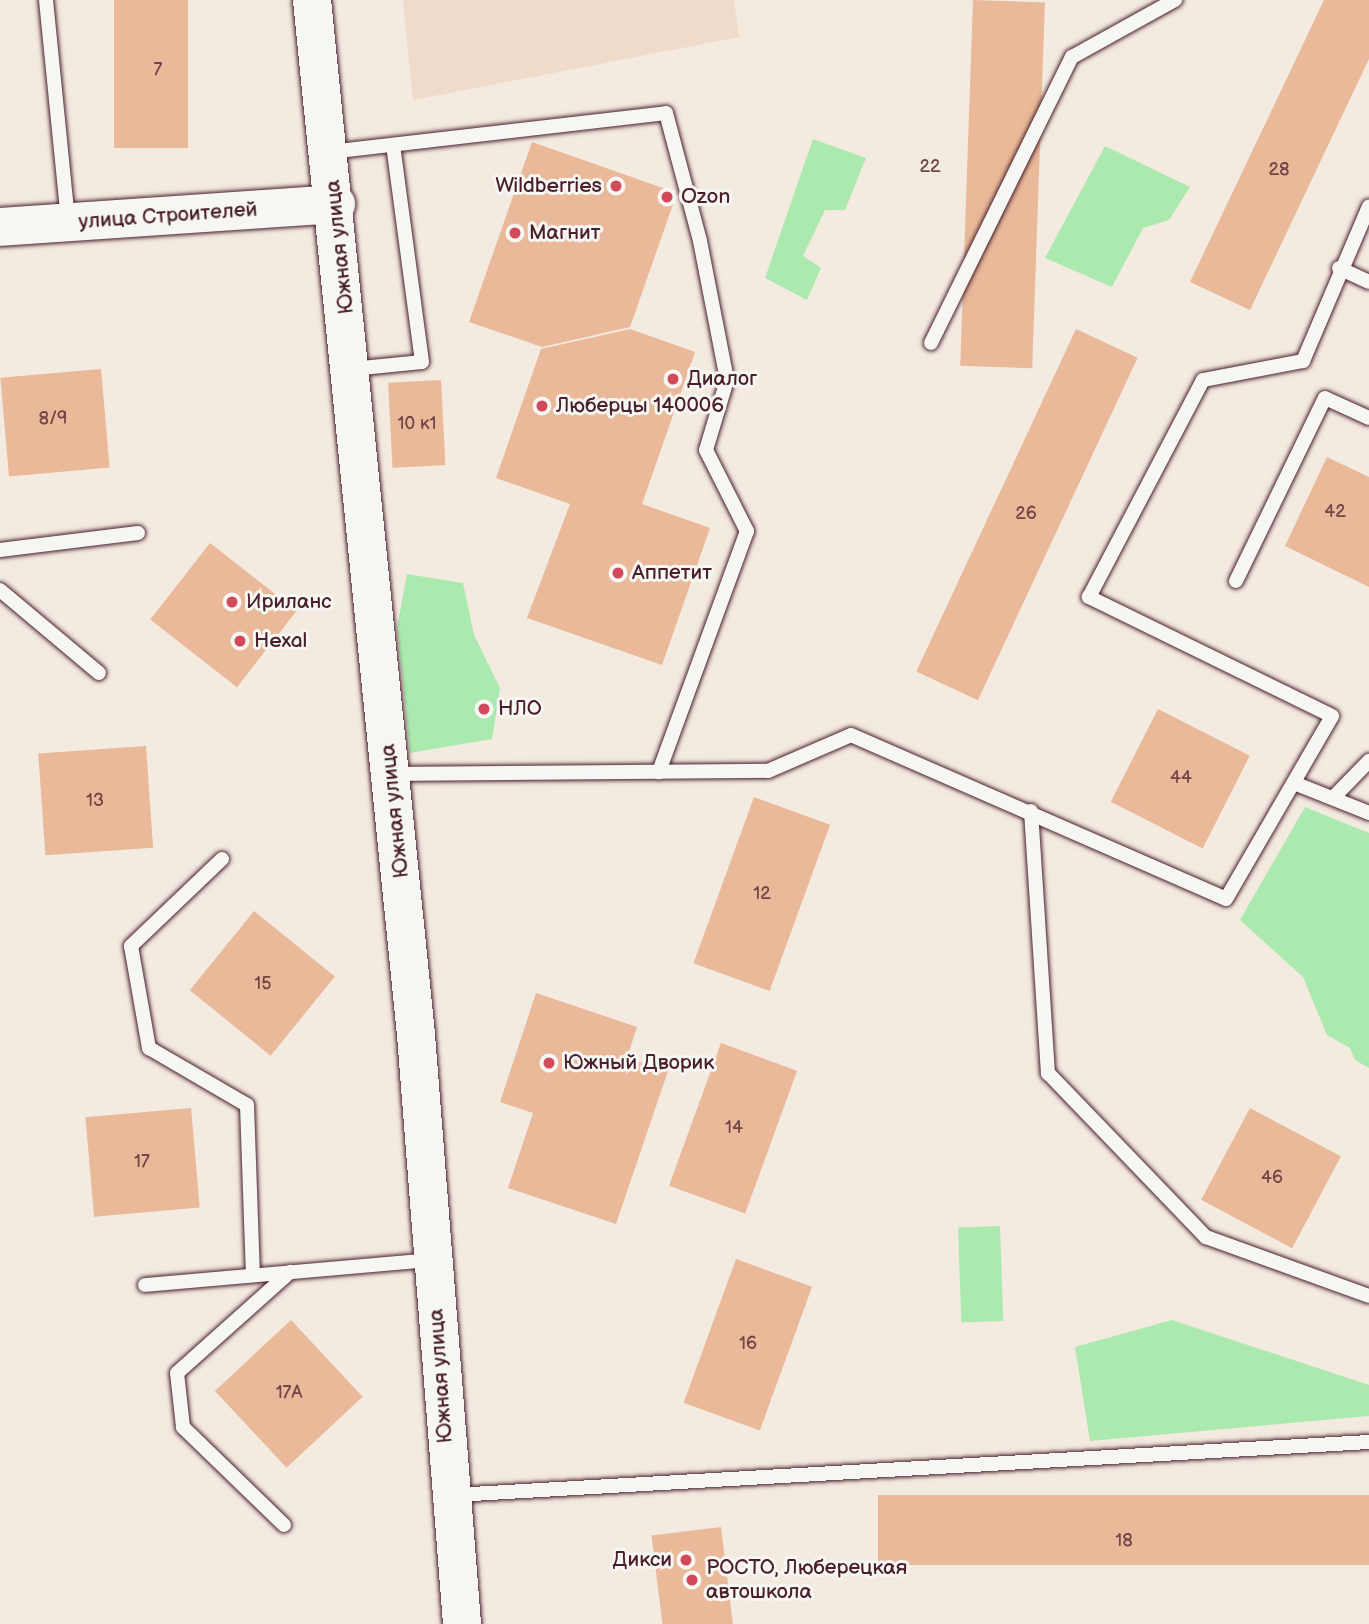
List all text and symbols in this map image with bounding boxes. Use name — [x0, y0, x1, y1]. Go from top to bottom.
house number: 7 — [154, 59, 162, 81]
house number: 22 — [919, 156, 941, 178]
house number: 28 — [1268, 159, 1290, 181]
place label: Wildberries — [495, 173, 602, 199]
marker: Wildberries — [608, 178, 624, 194]
street label: Южная улица — [320, 179, 360, 315]
place label: Ozon — [681, 184, 730, 210]
marker: Ozon — [659, 189, 675, 205]
street label: улица Строителей — [78, 197, 258, 235]
place label: Магнит — [529, 220, 601, 246]
marker: Магнит — [507, 225, 523, 241]
place label: Диалог — [687, 366, 757, 392]
marker: Диалог — [665, 371, 681, 387]
place label: Люберцы 140006 — [556, 393, 724, 419]
marker: Люберцы 140006 — [534, 398, 550, 414]
house number: 8/9 — [38, 408, 68, 430]
house number: 10 к1 — [398, 413, 436, 435]
house number: 42 — [1324, 501, 1346, 523]
house number: 26 — [1015, 503, 1037, 525]
place label: Аппетит — [632, 560, 712, 586]
marker: Аппетит — [610, 565, 626, 581]
place label: Ириланс — [246, 589, 332, 615]
marker: Ириланс — [224, 594, 240, 610]
place label: Hexal — [254, 628, 307, 654]
marker: Hexal — [232, 633, 248, 649]
place label: НЛО — [498, 696, 542, 722]
marker: НЛО — [476, 701, 492, 717]
street label: Южная улица — [375, 743, 415, 879]
house number: 44 — [1170, 767, 1192, 789]
house number: 13 — [86, 790, 104, 812]
house number: 12 — [753, 883, 771, 905]
house number: 15 — [254, 973, 272, 995]
place label: Южный Дворик — [563, 1050, 714, 1076]
marker: Южный Дворик — [541, 1055, 557, 1071]
house number: 14 — [725, 1117, 743, 1139]
house number: 17 — [134, 1151, 150, 1173]
house number: 46 — [1261, 1167, 1283, 1189]
street label: Южная улица — [424, 1308, 458, 1444]
house number: 16 — [739, 1333, 757, 1355]
house number: 17А — [276, 1382, 302, 1404]
house number: 18 — [1115, 1530, 1133, 1552]
place label: Дикси — [613, 1547, 672, 1573]
marker: Дикси — [678, 1552, 694, 1568]
place label: РОСТО, Люберецкая автошкола — [706, 1555, 907, 1605]
marker: РОСТО, Люберецкая автошкола — [684, 1572, 700, 1588]

